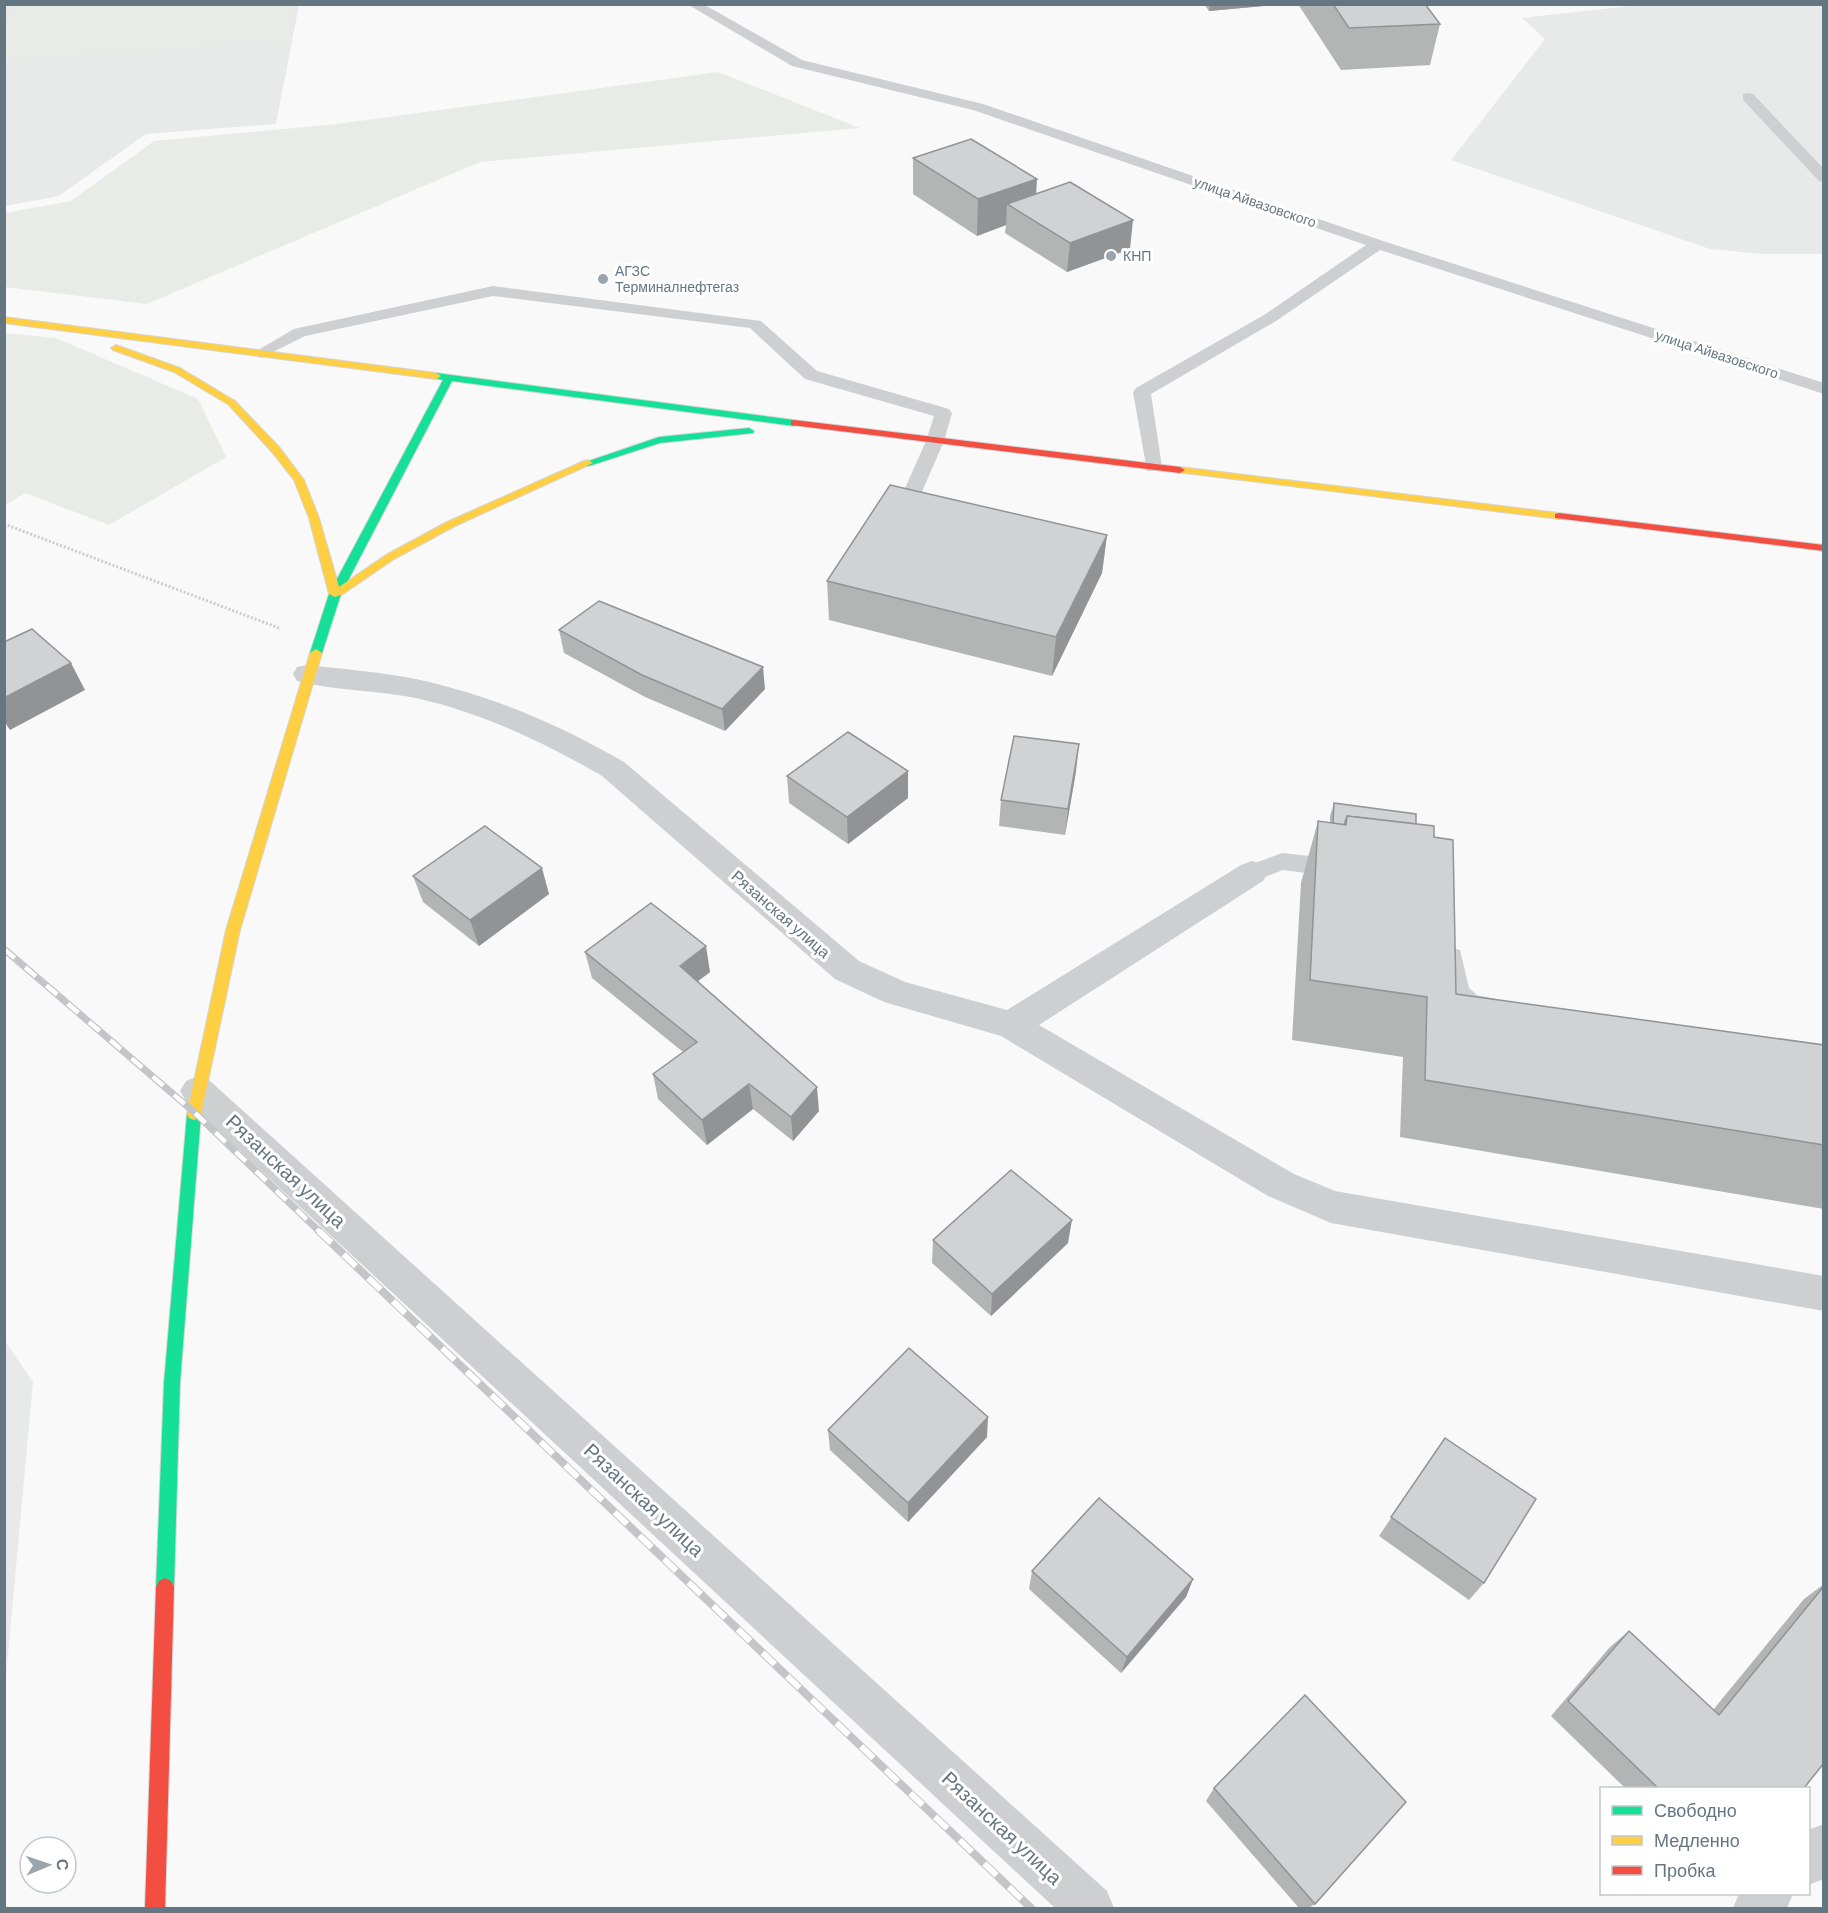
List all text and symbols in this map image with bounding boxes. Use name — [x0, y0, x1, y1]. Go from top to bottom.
street label: улица Айвазовского — [1192, 173, 1319, 231]
place label: КНП — [1123, 247, 1151, 264]
marker: КНП — [1104, 249, 1118, 263]
place label: АГЗС Терминалнефтегаз — [615, 262, 739, 295]
marker: АГЗС Терминалнефтегаз — [596, 272, 610, 286]
street label: улица Айвазовского — [1653, 326, 1781, 382]
street label: Рязанская улица — [728, 866, 834, 962]
street label: Рязанская улица — [222, 1109, 352, 1232]
street label: Рязанская улица — [580, 1438, 710, 1561]
street label: Рязанская улица — [938, 1766, 1068, 1889]
legend — [1600, 1787, 1810, 1895]
text: Свободно — [1654, 1799, 1737, 1821]
text: Медленно — [1654, 1829, 1740, 1851]
north arrow — [18, 1835, 78, 1895]
text: С — [54, 1858, 73, 1871]
text: Пробка — [1654, 1859, 1717, 1881]

